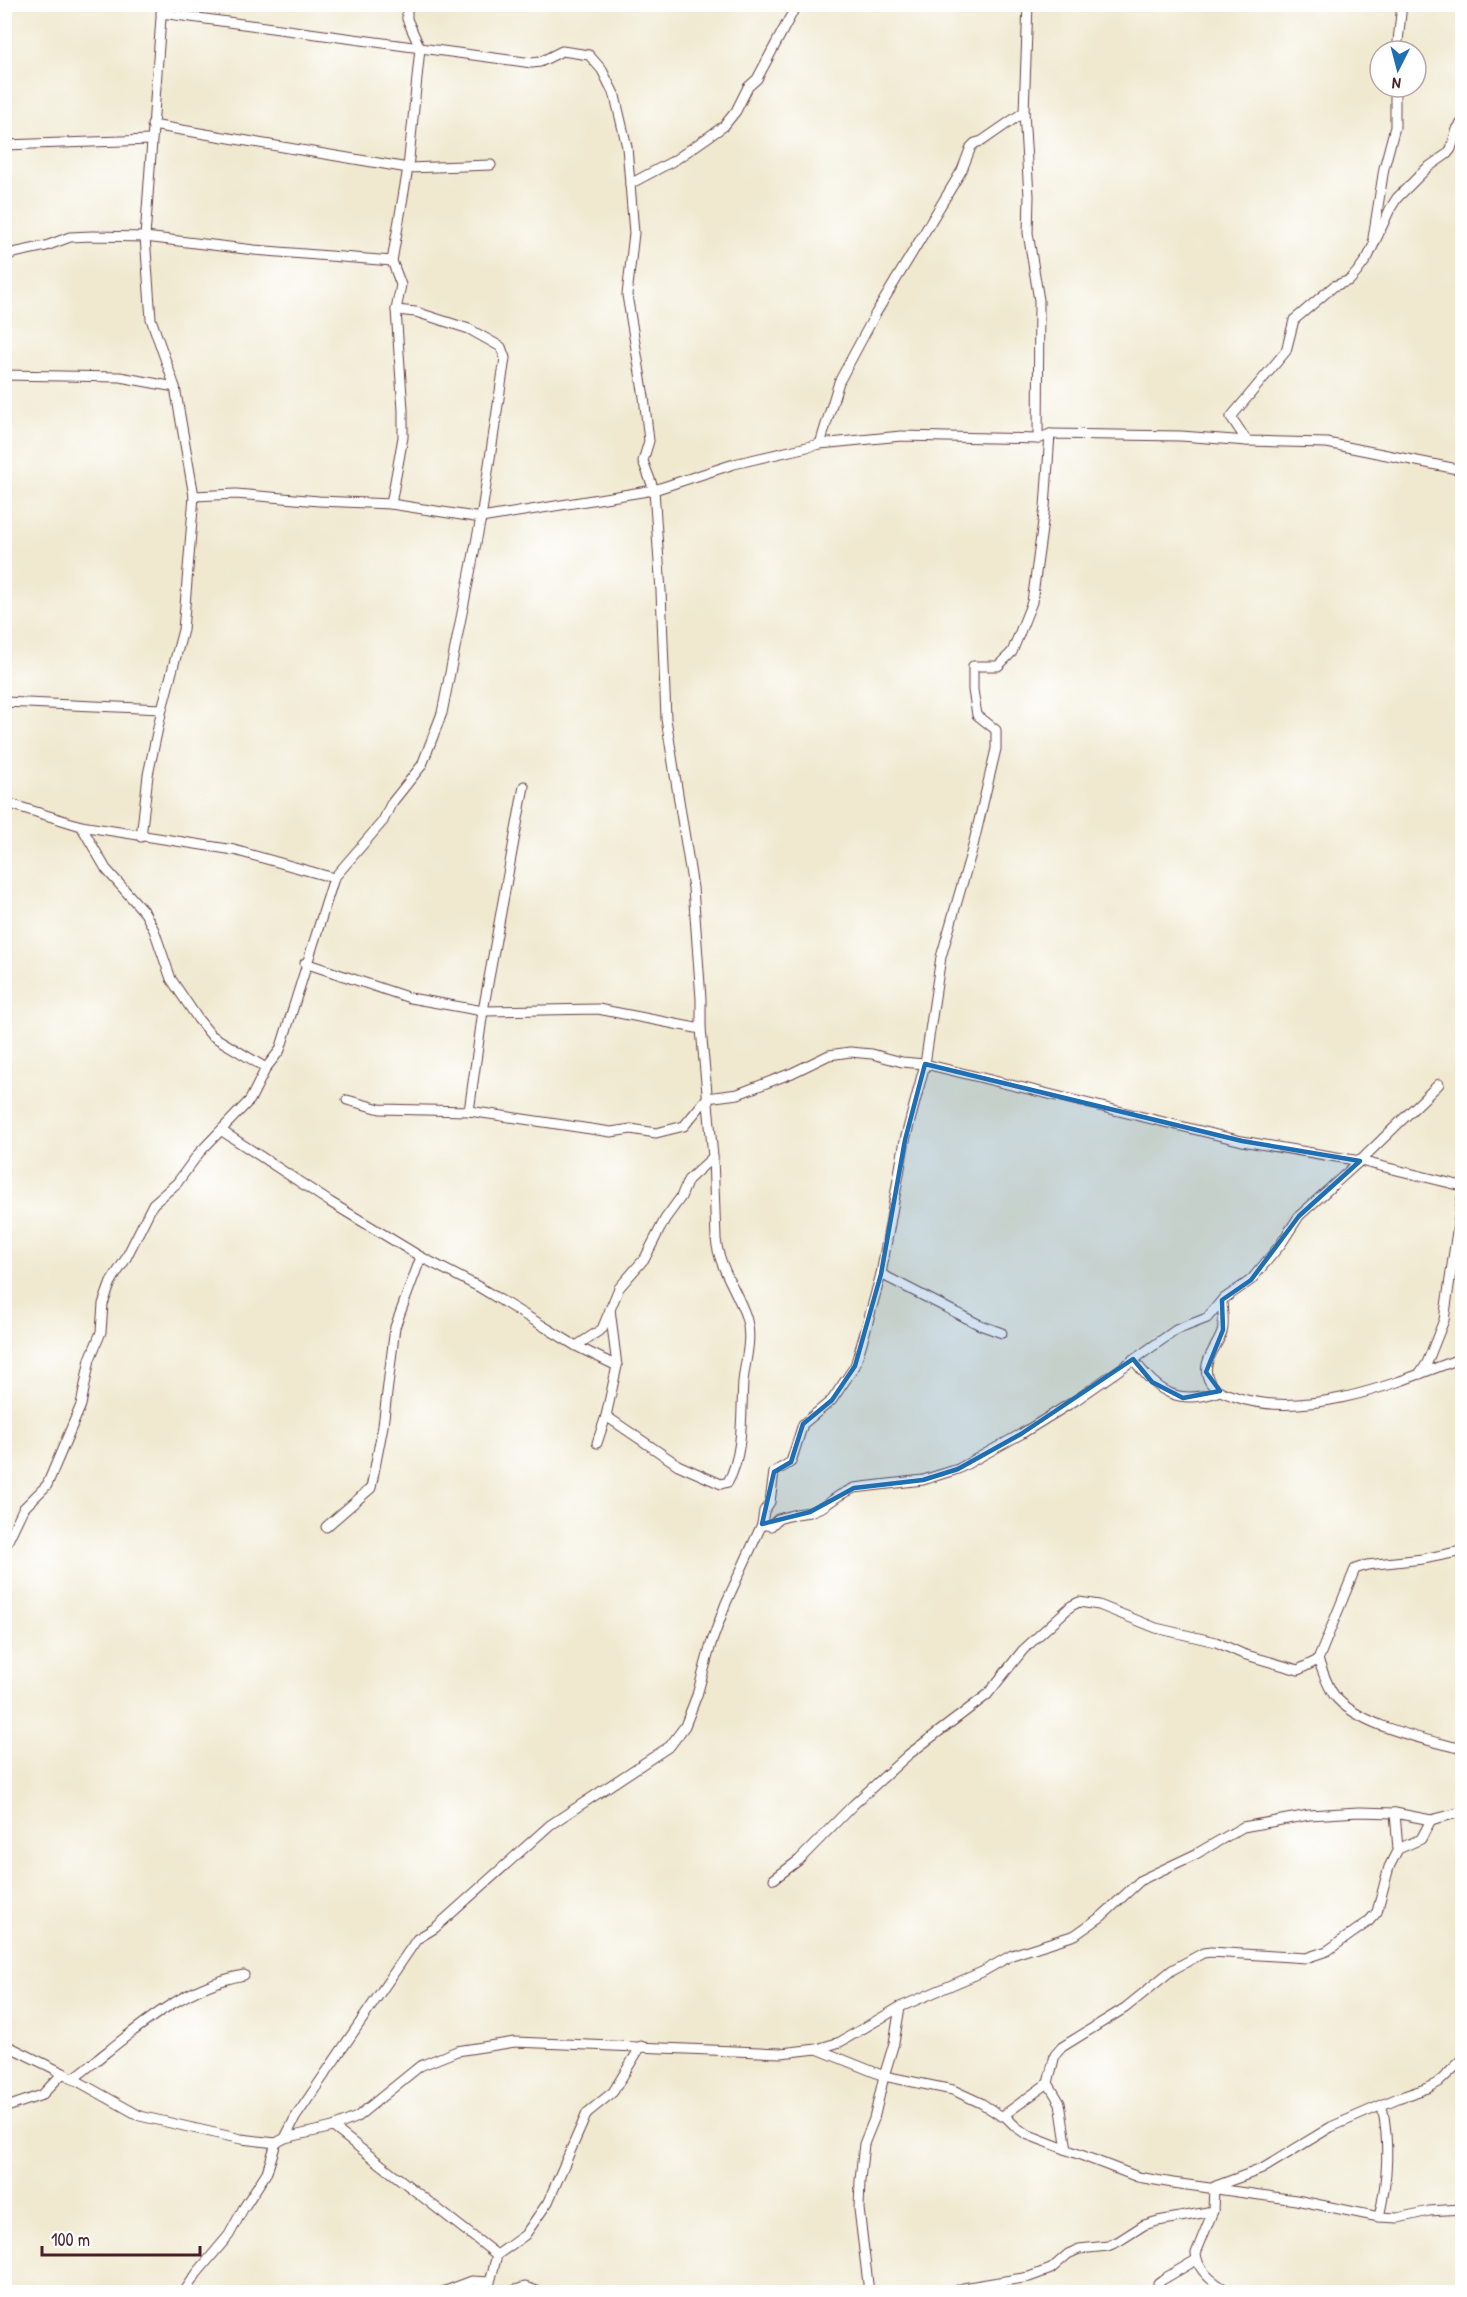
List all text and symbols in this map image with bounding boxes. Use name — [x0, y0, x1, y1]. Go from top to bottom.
north arrow — [1368, 39, 1428, 99]
text: N — [1391, 72, 1402, 95]
scale bar — [42, 2219, 200, 2257]
text: 100 m — [51, 2227, 90, 2252]

